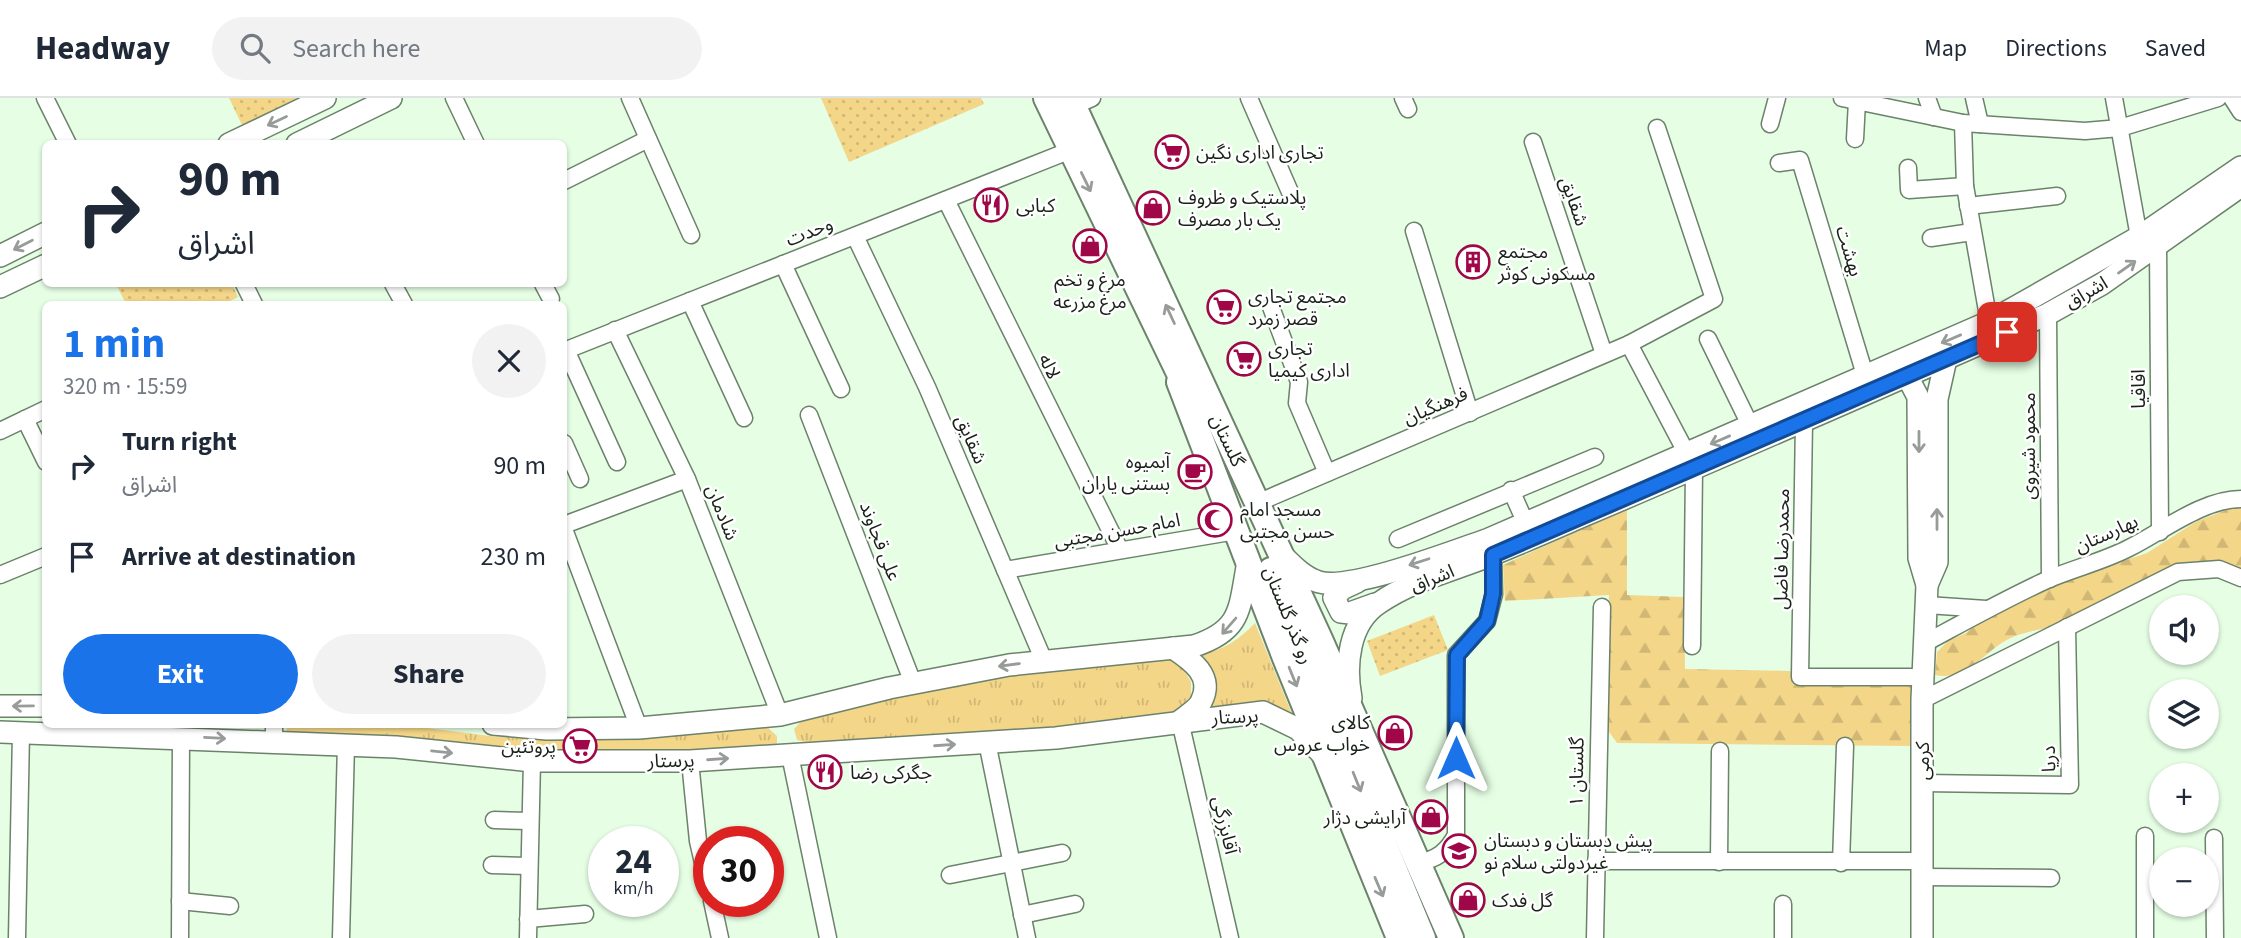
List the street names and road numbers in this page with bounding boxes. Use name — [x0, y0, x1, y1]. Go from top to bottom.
street label: شقایق — [1553, 173, 1595, 230]
street label: وحدت — [782, 211, 837, 254]
street label: بهشت — [1828, 223, 1869, 280]
street label: اشراق — [2060, 270, 2113, 316]
street label: لاله — [1031, 349, 1066, 384]
street label: اقاقیا — [2126, 369, 2153, 409]
street label: فرهنگیان — [1399, 381, 1472, 432]
street label: محمود شیروی — [2016, 392, 2043, 500]
street label: گلستان — [1203, 410, 1251, 472]
street label: شقایق — [948, 411, 993, 468]
street label: شادمان — [698, 481, 745, 545]
street label: محمدرضا فاضل — [1768, 488, 1797, 610]
street label: علی قجاوند — [852, 498, 907, 585]
street label: امام حسن مجتبی — [1052, 507, 1182, 556]
street label: بهارستان — [2070, 508, 2143, 560]
street label: اشراق — [1406, 558, 1459, 600]
street label: رو گذر گلستان — [1256, 563, 1319, 669]
street label: پرستار — [1210, 703, 1259, 732]
street label: گلستان ۱ — [1563, 736, 1592, 807]
street label: کرمی — [1910, 741, 1937, 780]
street label: دریا — [2036, 745, 2063, 773]
street label: پرستار — [646, 748, 695, 775]
street label: آقابزرگی — [1205, 793, 1245, 859]

